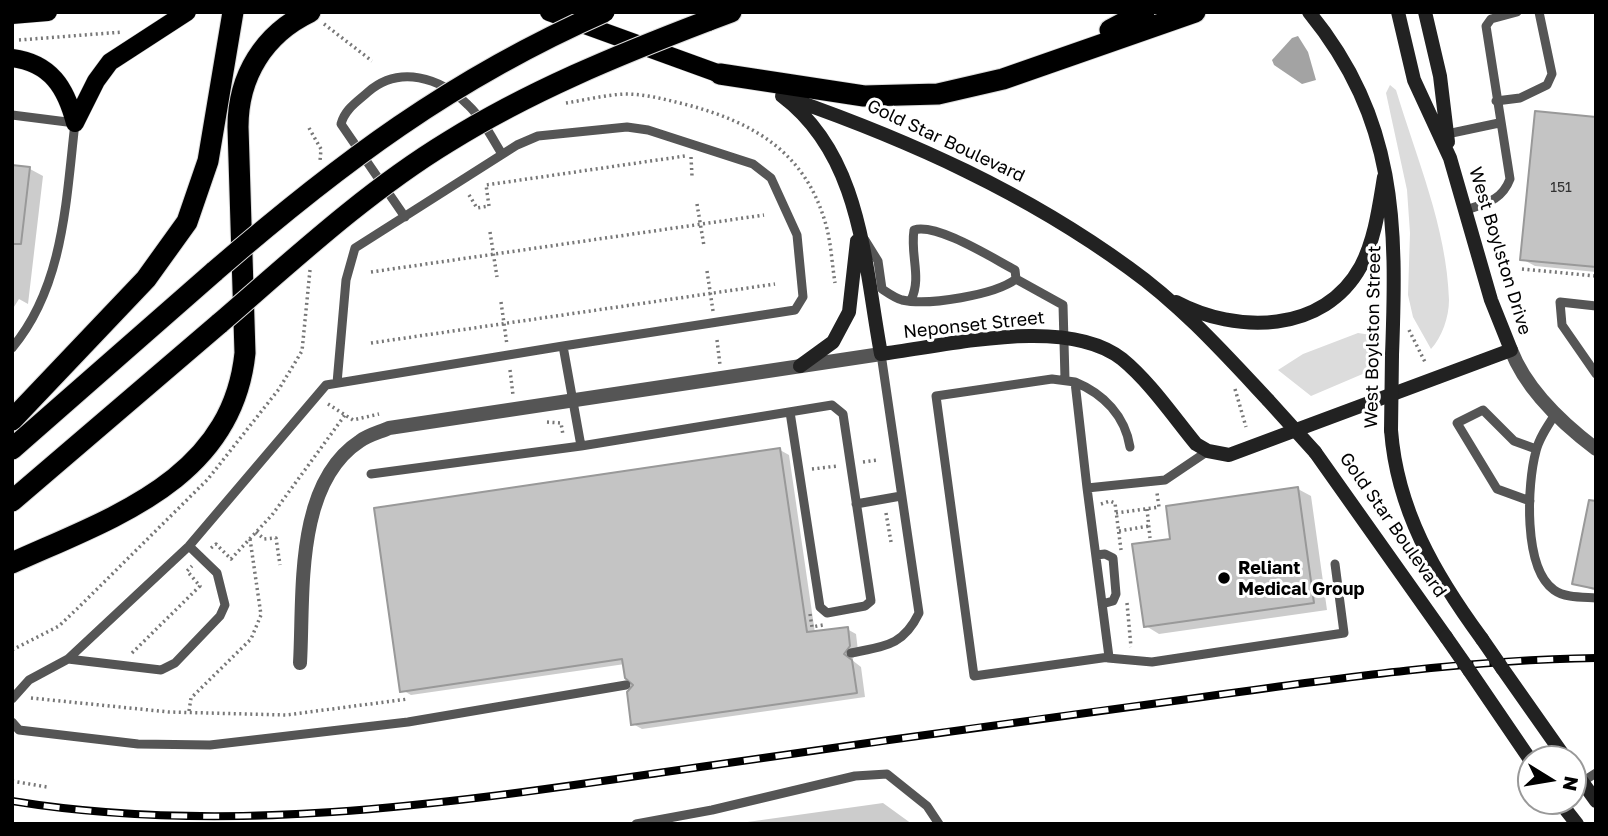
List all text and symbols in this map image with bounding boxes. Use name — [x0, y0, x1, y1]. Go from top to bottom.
street label: Gold Star Boulevard — [864, 95, 1028, 187]
street label: West Boylston Drive — [1464, 165, 1536, 337]
house number: 151 — [1550, 180, 1572, 196]
street label: West Boylston Street — [1361, 245, 1385, 429]
street label: Neponset Street — [902, 307, 1046, 343]
street label: Gold Star Boulevard — [1335, 448, 1451, 602]
place label: Reliant Medical Group — [1238, 557, 1365, 600]
marker: Reliant Medical Group — [1216, 570, 1232, 586]
north arrow — [1517, 745, 1587, 815]
text: N — [1558, 774, 1584, 793]

